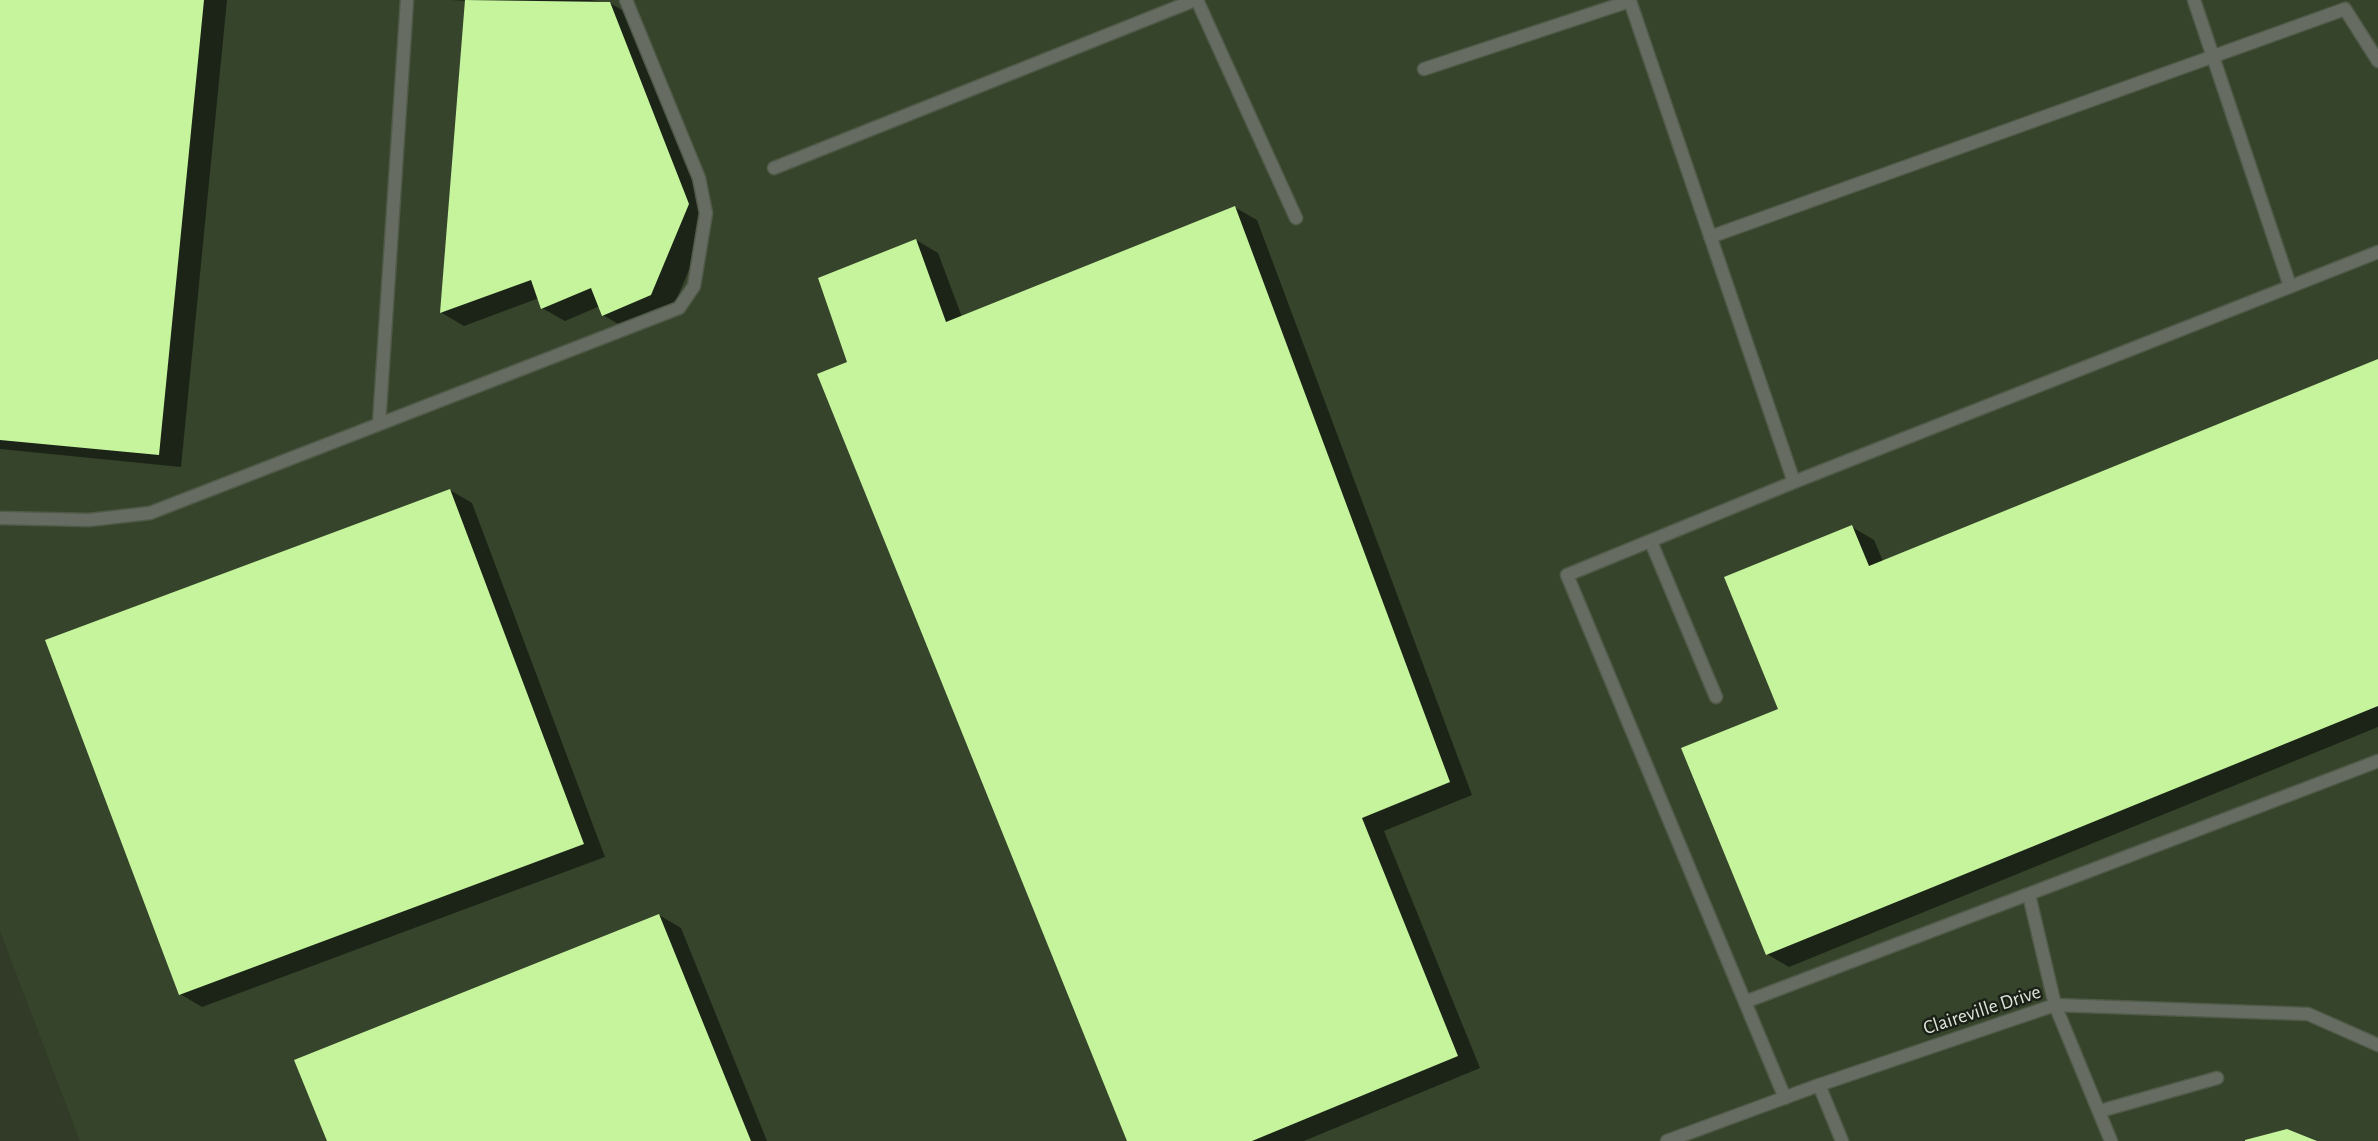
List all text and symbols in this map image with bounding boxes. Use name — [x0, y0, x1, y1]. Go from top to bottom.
street label: Claireville Drive — [1920, 980, 2044, 1040]

